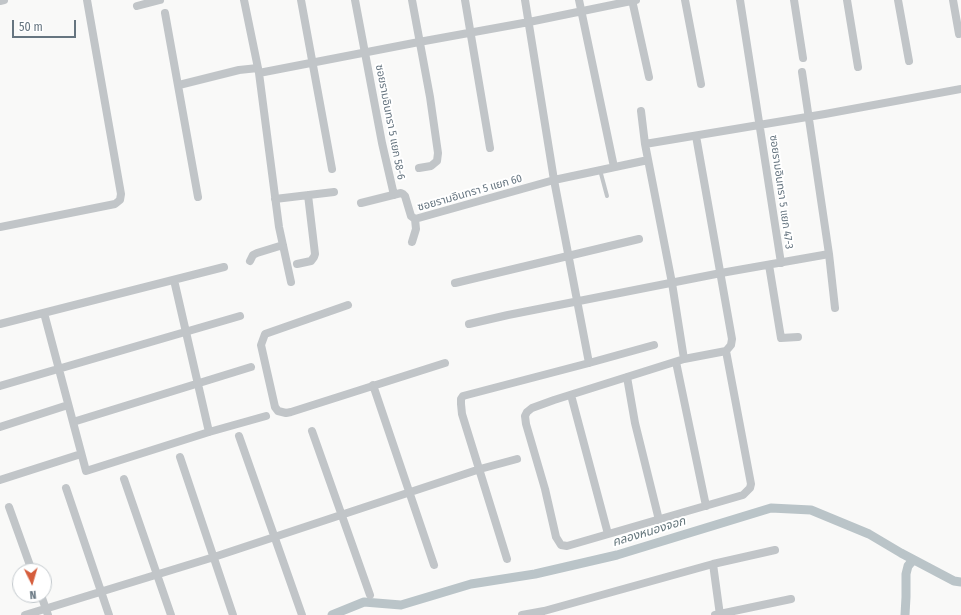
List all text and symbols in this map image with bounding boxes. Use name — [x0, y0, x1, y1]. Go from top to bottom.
scale bar — [14, 12, 78, 38]
text: 50 m — [19, 20, 43, 34]
street label: ซอยรามอินทรา 5 แยก 58-6 — [372, 63, 408, 181]
street label: ซอยรามอินทรา 5 แยก 47-3 — [766, 134, 796, 250]
street label: ซอยรามอินทรา 5 แยก 60 — [416, 172, 524, 214]
water label: คลองหนองจอก — [611, 514, 687, 550]
north arrow — [12, 563, 52, 603]
text: N — [29, 588, 37, 601]

